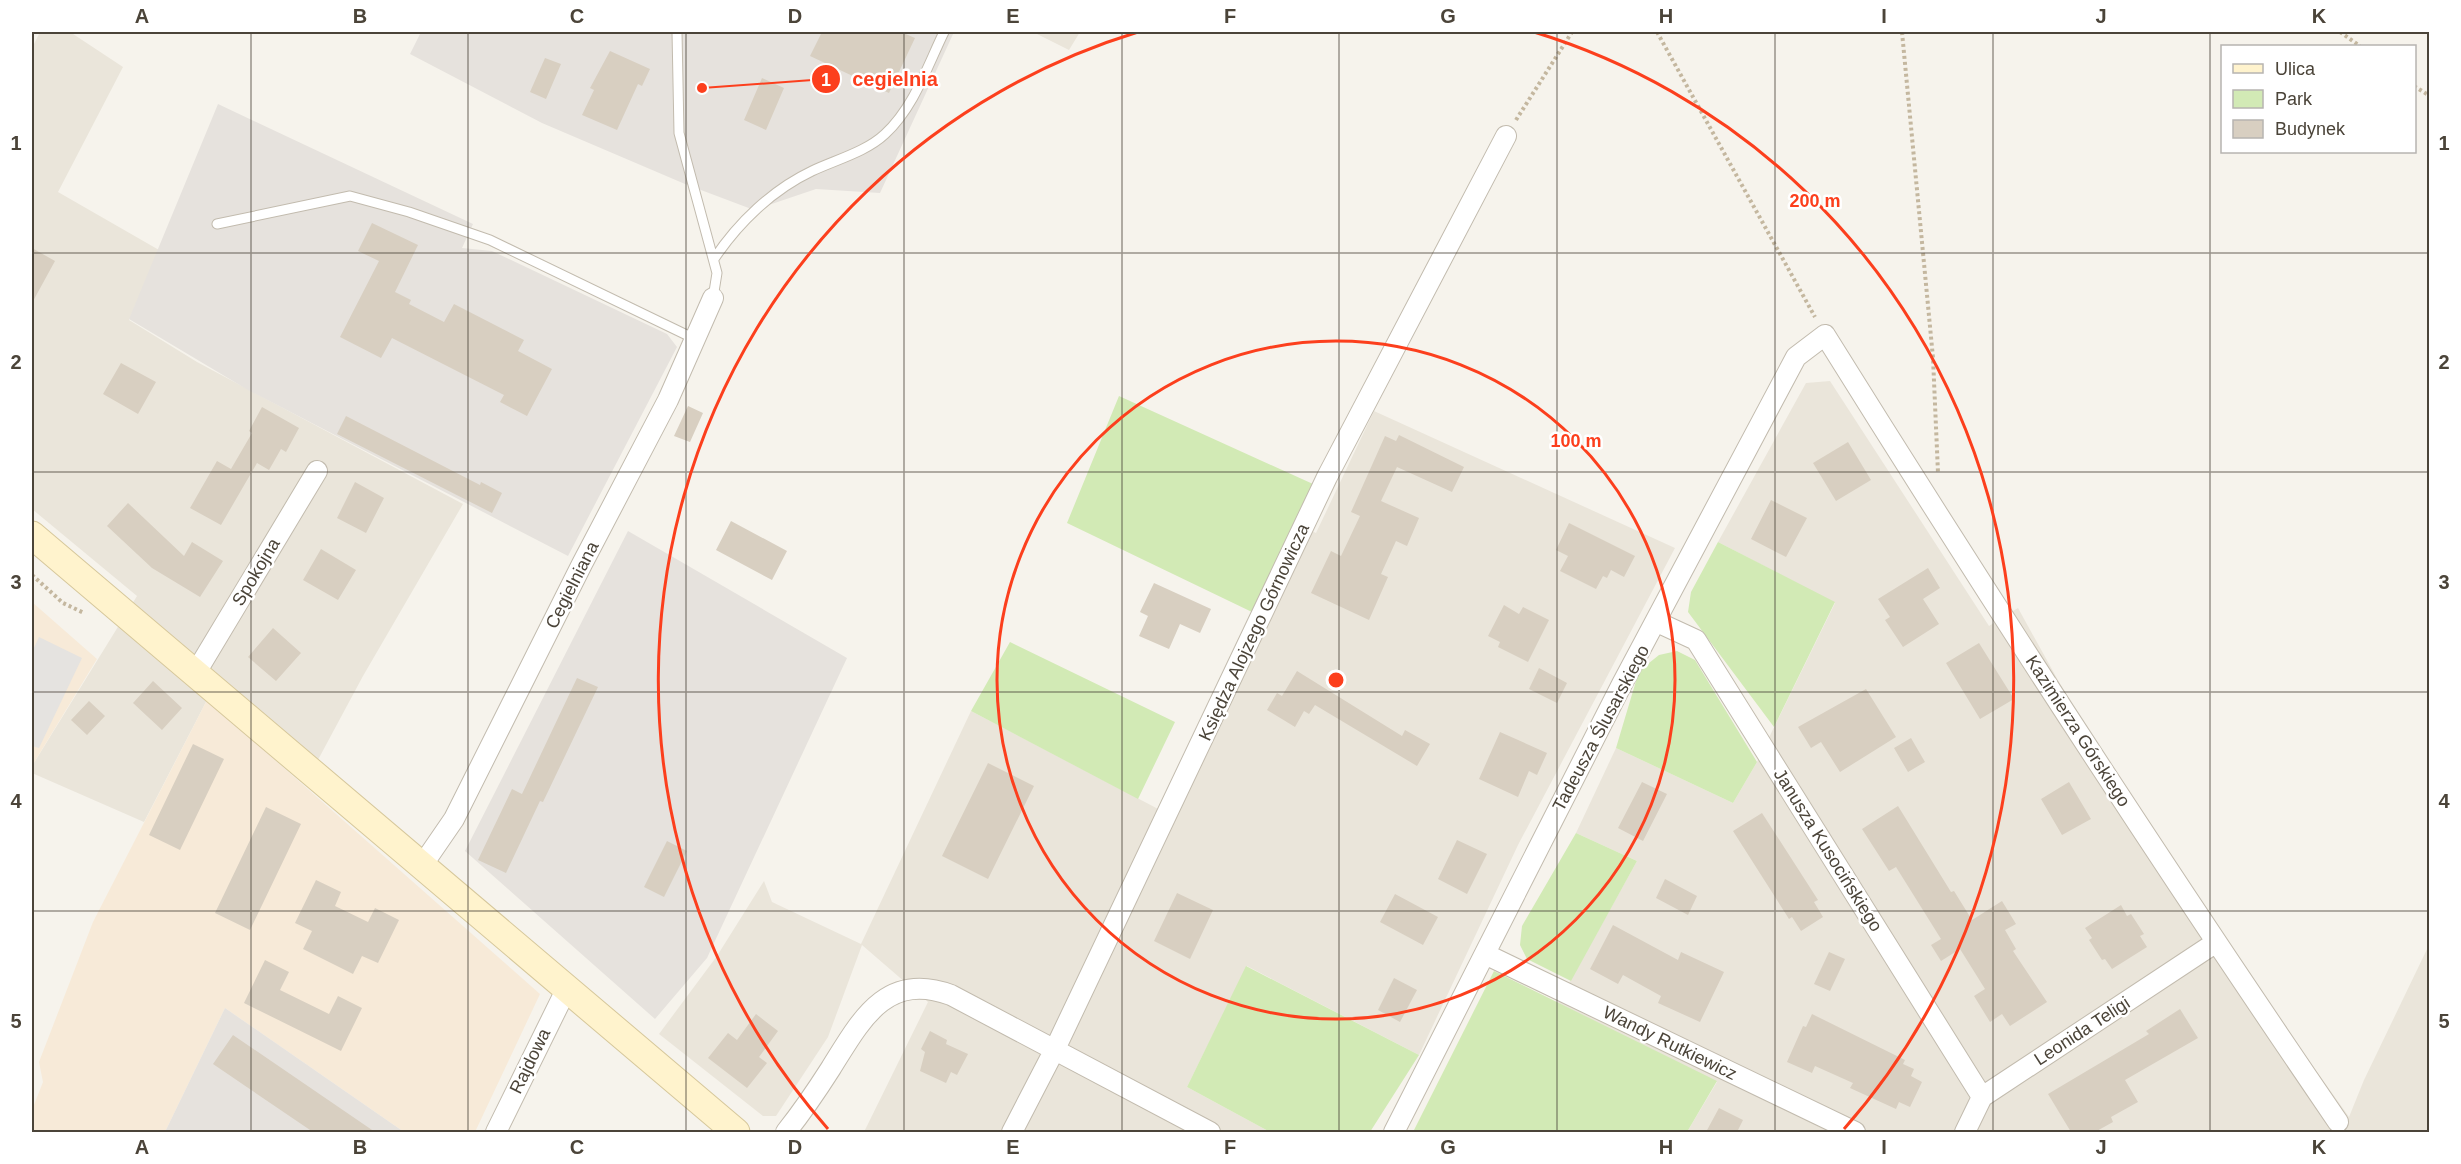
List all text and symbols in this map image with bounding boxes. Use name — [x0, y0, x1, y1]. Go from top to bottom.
text: A — [135, 5, 149, 27]
text: B — [353, 5, 367, 27]
text: C — [570, 5, 584, 27]
text: D — [788, 5, 802, 27]
text: E — [1006, 5, 1020, 27]
text: F — [1224, 5, 1236, 27]
text: G — [1440, 5, 1456, 27]
text: H — [1659, 5, 1673, 27]
text: I — [1881, 5, 1887, 27]
text: J — [2095, 5, 2107, 27]
text: K — [2312, 5, 2327, 27]
legend — [2221, 45, 2416, 153]
text: Ulica — [2275, 59, 2316, 79]
callout: cegielnia — [811, 60, 950, 98]
text: cegielnia — [852, 68, 939, 90]
text: 1 — [821, 70, 831, 90]
text: Park — [2275, 89, 2313, 109]
text: Budynek — [2275, 119, 2346, 139]
text: 1 — [10, 132, 22, 154]
text: 1 — [2438, 132, 2450, 154]
text: 200 m — [1789, 191, 1841, 211]
text: 2 — [10, 351, 22, 373]
text: 2 — [2438, 351, 2450, 373]
text: 100 m — [1550, 431, 1602, 451]
street label: Księdza Alojzego Górnowicza — [1195, 519, 1314, 744]
street label: Spokojna — [228, 534, 284, 609]
street label: Cegielniana — [542, 537, 603, 632]
text: 3 — [10, 571, 22, 593]
text: 3 — [2438, 571, 2450, 593]
street label: Tadeusza Ślusarskiego — [1548, 641, 1653, 814]
street label: Kazimierza Górskiego — [2022, 652, 2134, 810]
centre of rings — [1326, 670, 1346, 690]
street label: Janusza Kusocińskiego — [1770, 765, 1886, 935]
text: 4 — [10, 790, 22, 812]
text: 4 — [2438, 790, 2450, 812]
street label: Leonida Teligi — [2031, 993, 2133, 1069]
street label: Wandy Rutkiewicz — [1600, 1002, 1740, 1084]
text: 5 — [10, 1010, 22, 1032]
text: 5 — [2438, 1010, 2450, 1032]
street label: Rajdowa — [506, 1024, 555, 1097]
text: A — [135, 1136, 149, 1158]
text: B — [353, 1136, 367, 1158]
text: C — [570, 1136, 584, 1158]
text: D — [788, 1136, 802, 1158]
text: E — [1006, 1136, 1020, 1158]
text: F — [1224, 1136, 1236, 1158]
text: G — [1440, 1136, 1456, 1158]
text: H — [1659, 1136, 1673, 1158]
text: I — [1881, 1136, 1887, 1158]
text: J — [2095, 1136, 2107, 1158]
text: K — [2312, 1136, 2327, 1158]

